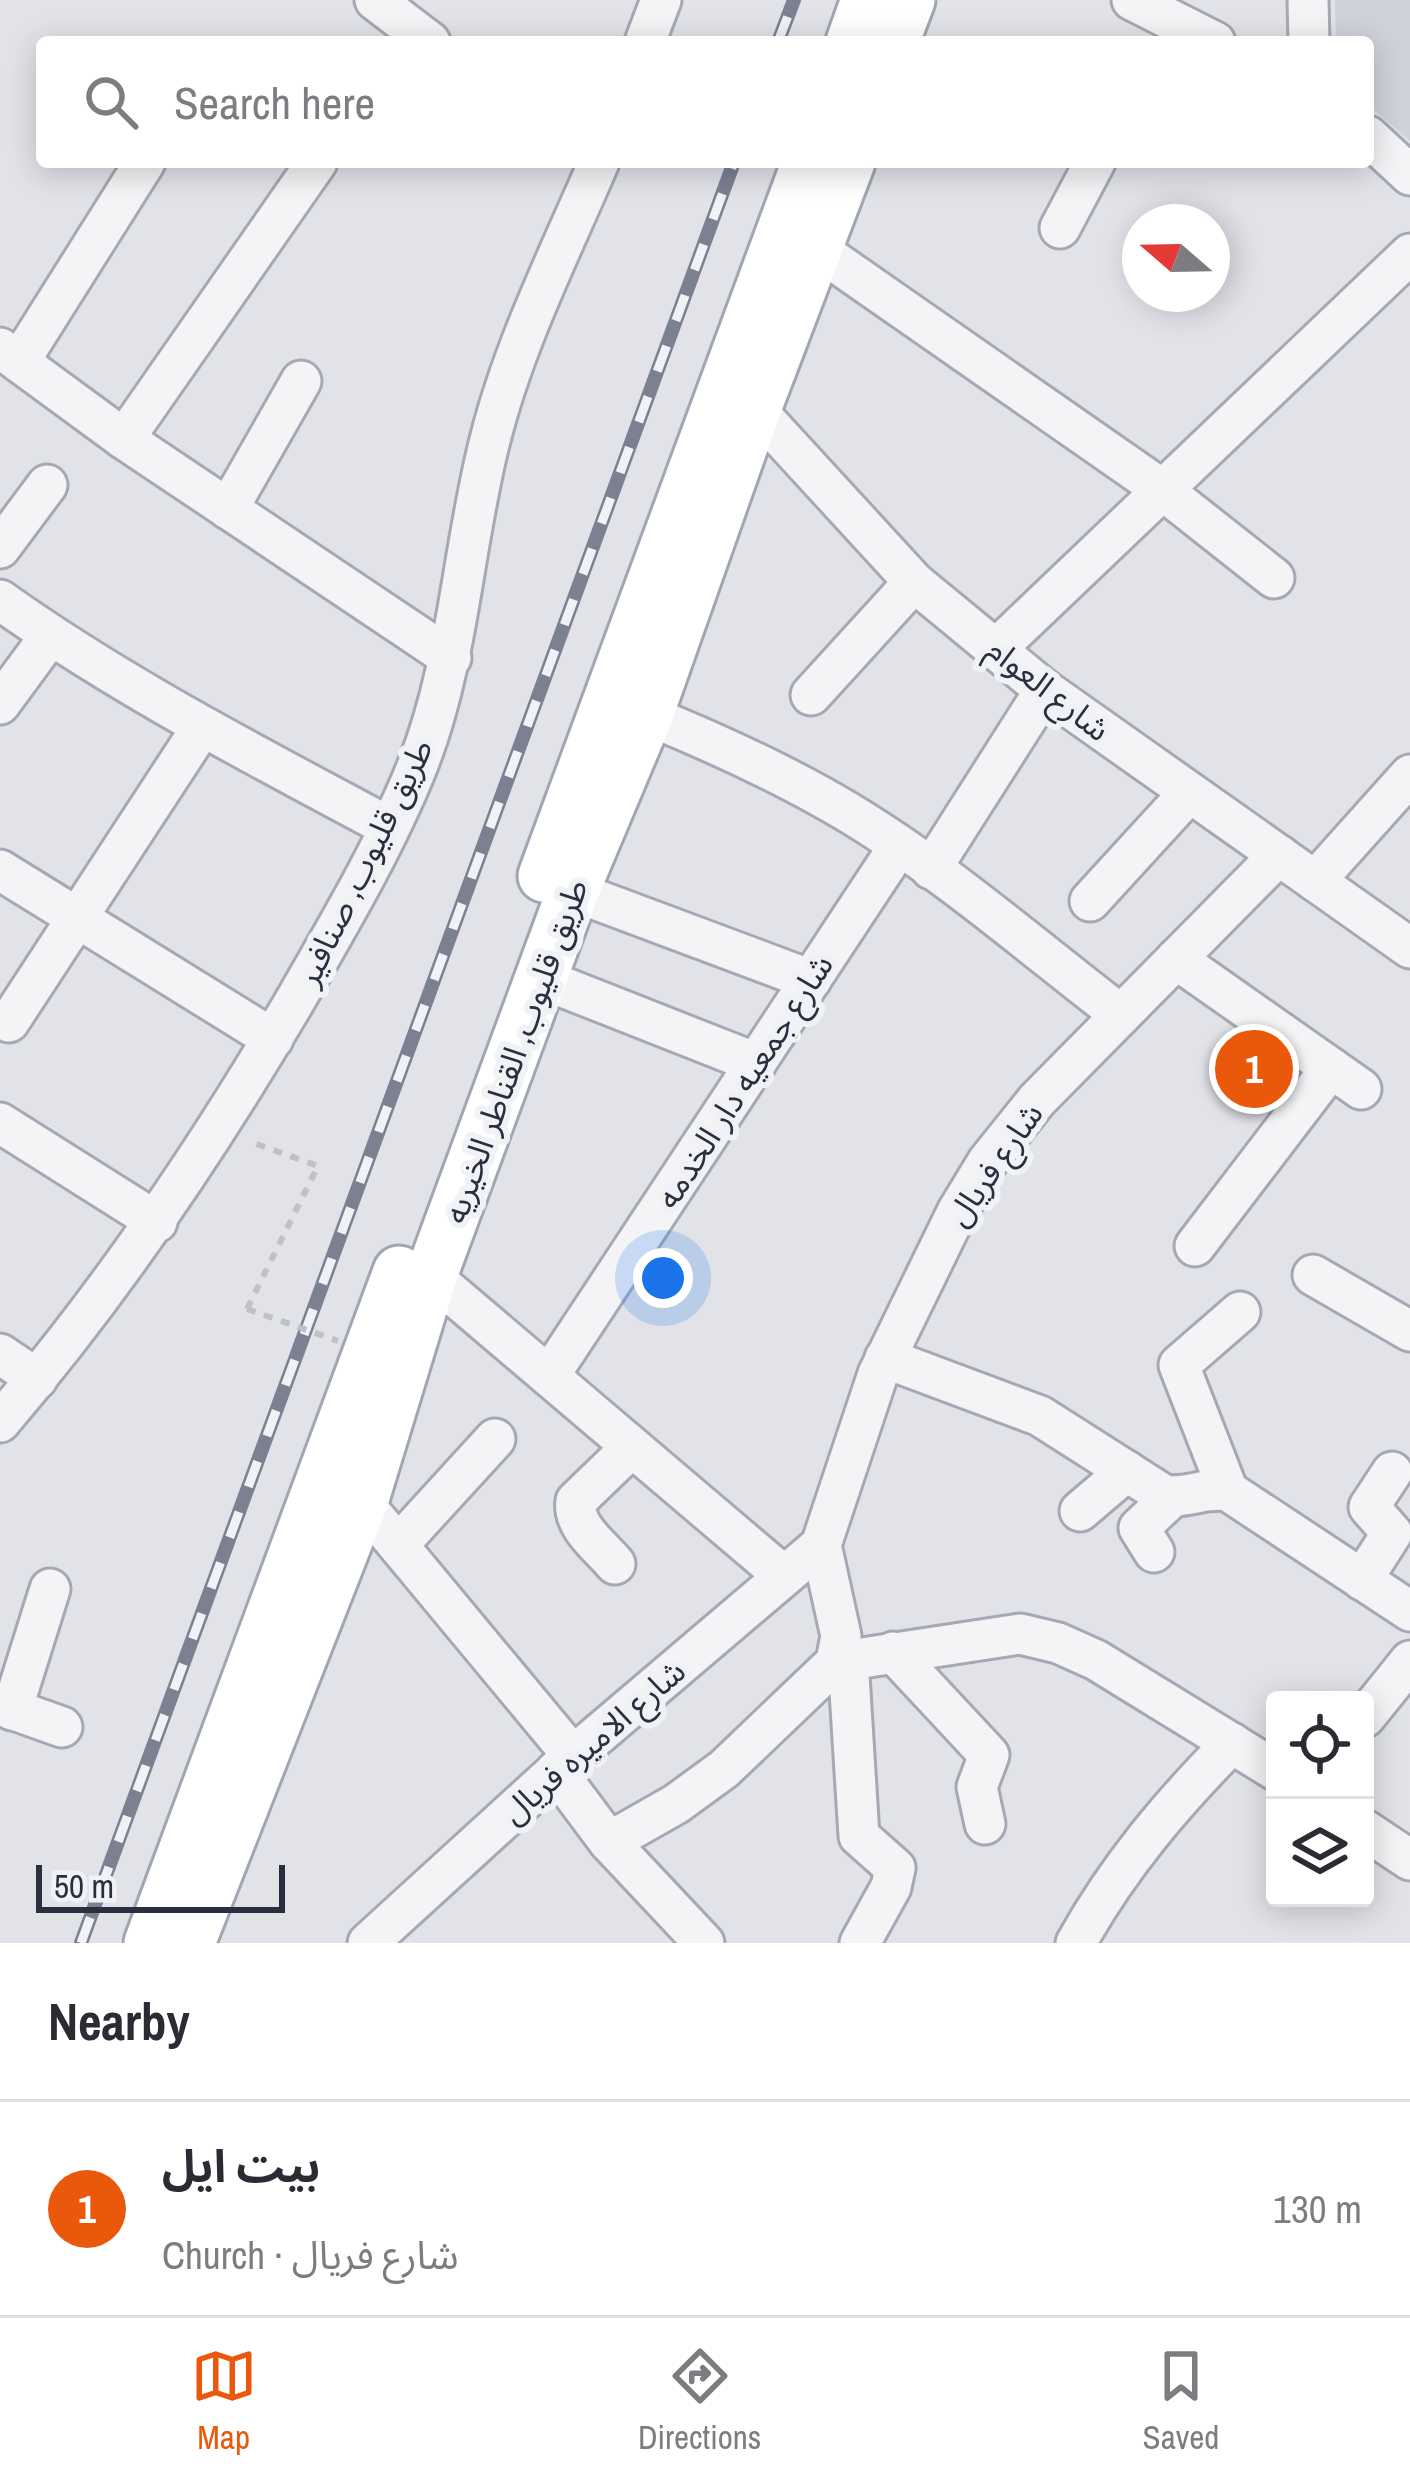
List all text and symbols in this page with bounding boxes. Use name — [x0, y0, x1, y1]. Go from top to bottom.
search box — [36, 36, 1374, 168]
icon: search — [78, 69, 144, 135]
text: Search here — [174, 72, 375, 133]
north arrow — [1122, 204, 1230, 312]
street label: شارع العوام — [977, 627, 1120, 753]
street label: طريق قليوب, صنافير — [285, 731, 443, 994]
street label: طريق قليوب, القناطر الخيريه — [432, 873, 598, 1229]
street label: شارع جمعيه دار الخدمه — [645, 945, 845, 1218]
pin: 1 — [1215, 1024, 1293, 1114]
street label: شارع فريال — [936, 1094, 1055, 1236]
your location — [633, 1248, 693, 1308]
street label: شارع الاميره فريال — [492, 1649, 696, 1835]
map controls — [1266, 1691, 1374, 1907]
button: locate — [1266, 1691, 1374, 1799]
button: layers — [1266, 1799, 1374, 1907]
scale bar — [36, 1859, 285, 1912]
text: 50 m — [54, 1864, 114, 1908]
text: Nearby — [48, 1987, 190, 2056]
text: بيت ايل — [162, 2135, 320, 2196]
text: 1 — [78, 2183, 96, 2235]
text: 130 m — [1273, 2183, 1362, 2235]
text: Church · شارع فريال — [162, 2229, 459, 2281]
tab: Map — [191, 2343, 257, 2459]
tab: Directions — [638, 2343, 761, 2459]
tab: Saved — [1143, 2343, 1219, 2459]

